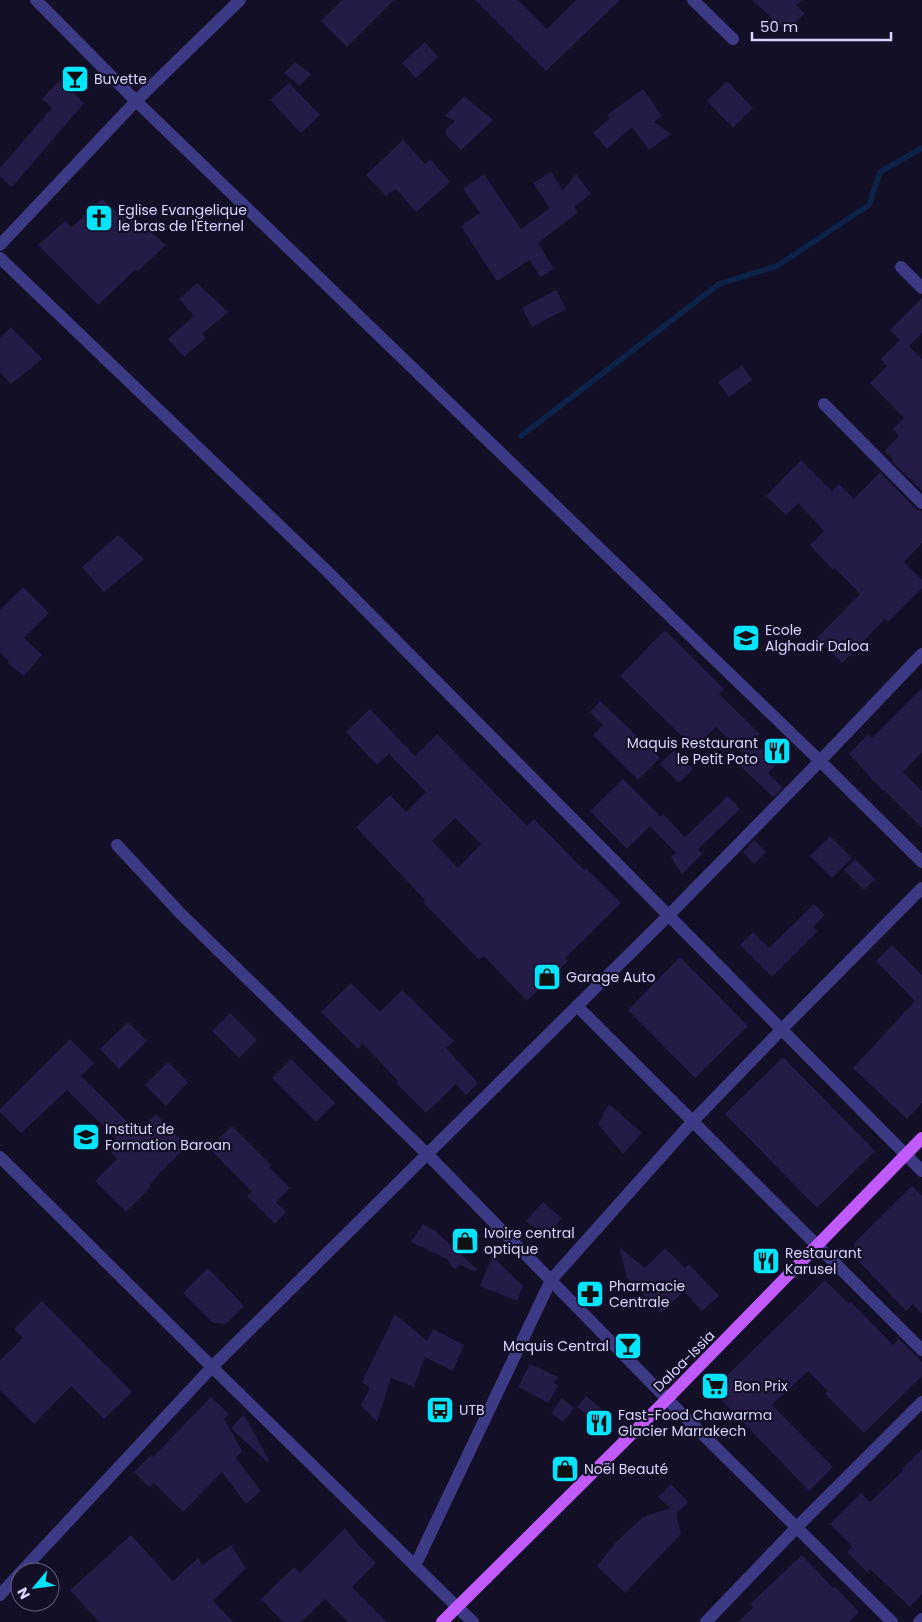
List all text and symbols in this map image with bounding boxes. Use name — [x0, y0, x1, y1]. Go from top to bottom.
scale bar — [752, 10, 891, 42]
text: 50 m — [760, 16, 798, 37]
bar icon: Buvette — [60, 64, 90, 94]
place label: Buvette — [94, 69, 147, 89]
place label: Eglise Evangelique le bras de l'Eternel — [118, 200, 247, 236]
church icon: Eglise Evangelique le bras de l'Eternel — [84, 203, 114, 233]
place label: Ecole Alghadir Daloa — [765, 620, 869, 656]
school or university icon: Ecole Alghadir Daloa — [731, 623, 761, 653]
place label: Maquis Restaurant le Petit Poto — [627, 733, 758, 769]
restaurant icon: Maquis Restaurant le Petit Poto — [762, 736, 792, 766]
shop icon: Garage Auto — [532, 962, 562, 992]
place label: Garage Auto — [566, 967, 655, 987]
place label: Institut de Formation Baroan — [105, 1119, 231, 1155]
school or university icon: Institut de Formation Baroan — [71, 1122, 101, 1152]
place label: Ivoire central optique — [484, 1223, 575, 1259]
shop icon: Ivoire central optique — [450, 1226, 480, 1256]
place label: Restaurant Karusel — [785, 1243, 862, 1279]
restaurant icon: Restaurant Karusel — [751, 1246, 781, 1276]
place label: Pharmacie Centrale — [609, 1276, 686, 1312]
pharmacy icon: Pharmacie Centrale — [575, 1279, 605, 1309]
street label: Daloa-Issia — [649, 1326, 719, 1396]
bar icon: Maquis Central — [613, 1331, 643, 1361]
place label: Maquis Central — [503, 1336, 609, 1356]
supermarket icon: Bon Prix — [700, 1371, 730, 1401]
place label: Bon Prix — [734, 1376, 788, 1396]
bus stop icon: UTB — [425, 1395, 455, 1425]
place label: UTB — [459, 1400, 485, 1420]
place label: Fast-Food Chawarma Glacier Marrakech — [618, 1405, 772, 1441]
restaurant icon: Fast-Food Chawarma Glacier Marrakech — [584, 1408, 614, 1438]
shop icon: Noël Beauté — [550, 1454, 580, 1484]
place label: Noël Beauté — [584, 1459, 668, 1479]
north arrow — [10, 1562, 60, 1612]
text: N — [12, 1584, 35, 1603]

